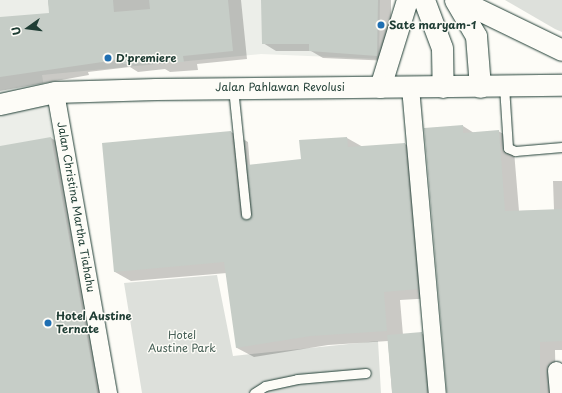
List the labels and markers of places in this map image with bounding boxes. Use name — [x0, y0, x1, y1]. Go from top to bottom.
place label: Sate maryam-1 — [389, 18, 476, 32]
marker: Sate maryam-1 — [376, 20, 386, 30]
place label: D'premiere — [116, 51, 177, 65]
marker: D'premiere — [103, 53, 113, 63]
place label: Hotel Austine Ternate — [56, 310, 132, 336]
marker: Hotel Austine Ternate — [43, 318, 53, 328]

